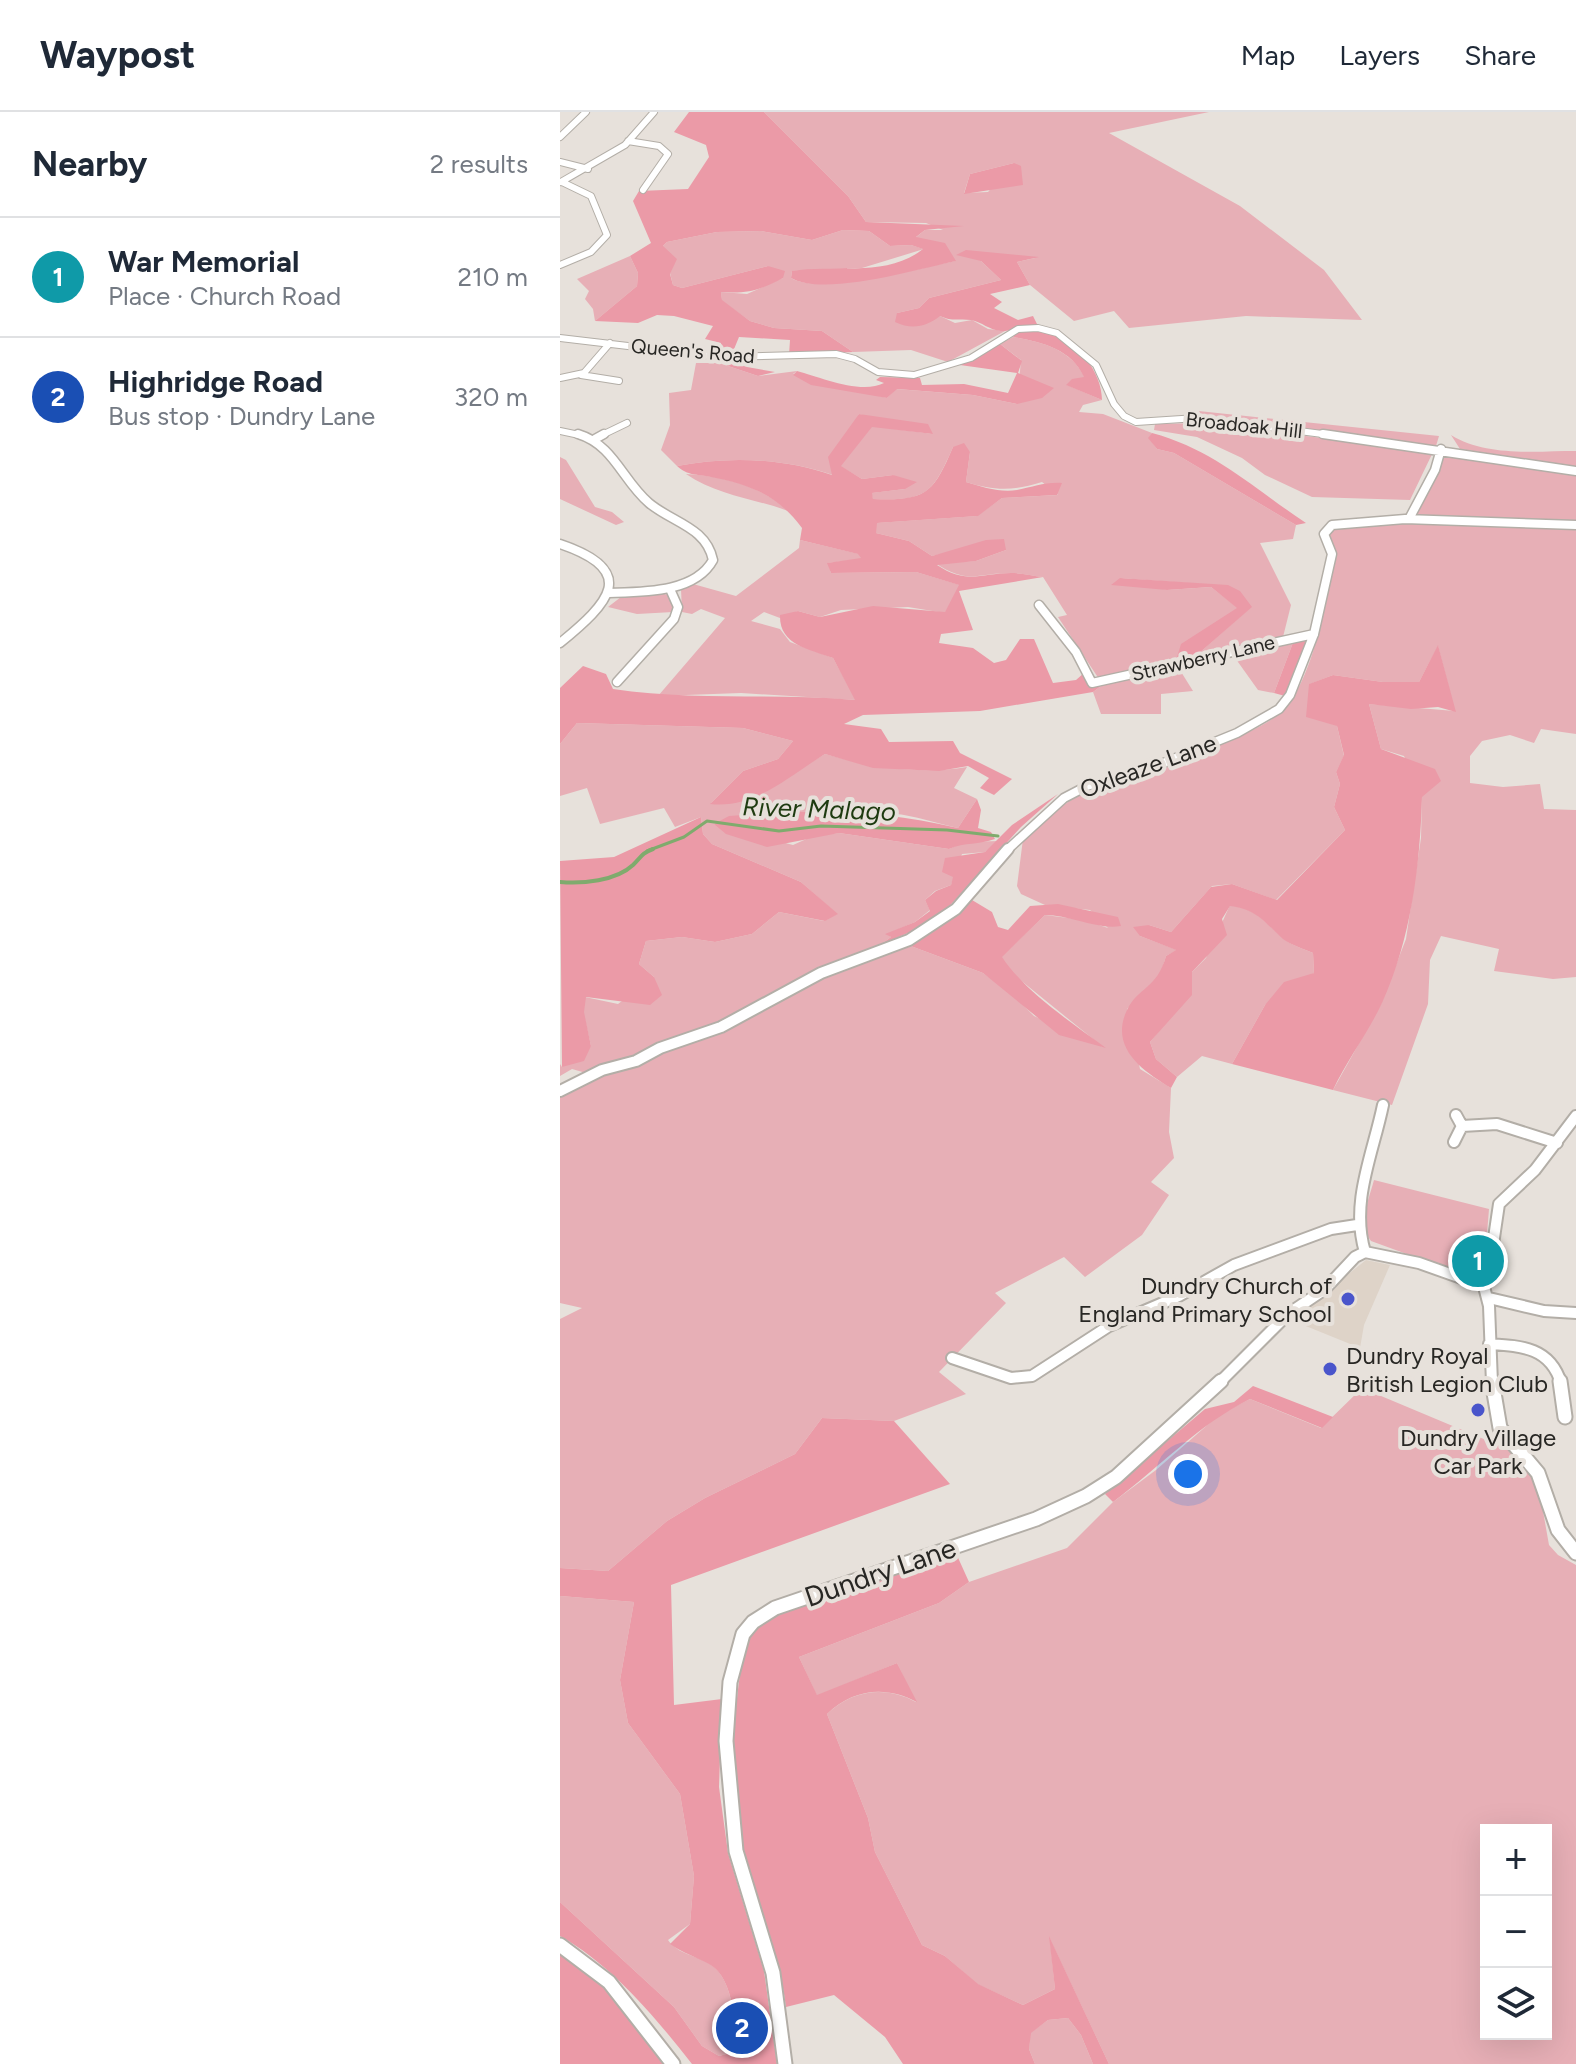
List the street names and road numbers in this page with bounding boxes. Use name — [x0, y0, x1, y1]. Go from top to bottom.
street label: Queen's Road — [630, 334, 756, 368]
street label: Broadoak Hill — [1184, 407, 1304, 443]
street label: Strawberry Lane — [1129, 630, 1277, 686]
street label: Oxleaze Lane — [1076, 728, 1220, 804]
street label: Dundry Lane — [800, 1530, 960, 1614]

